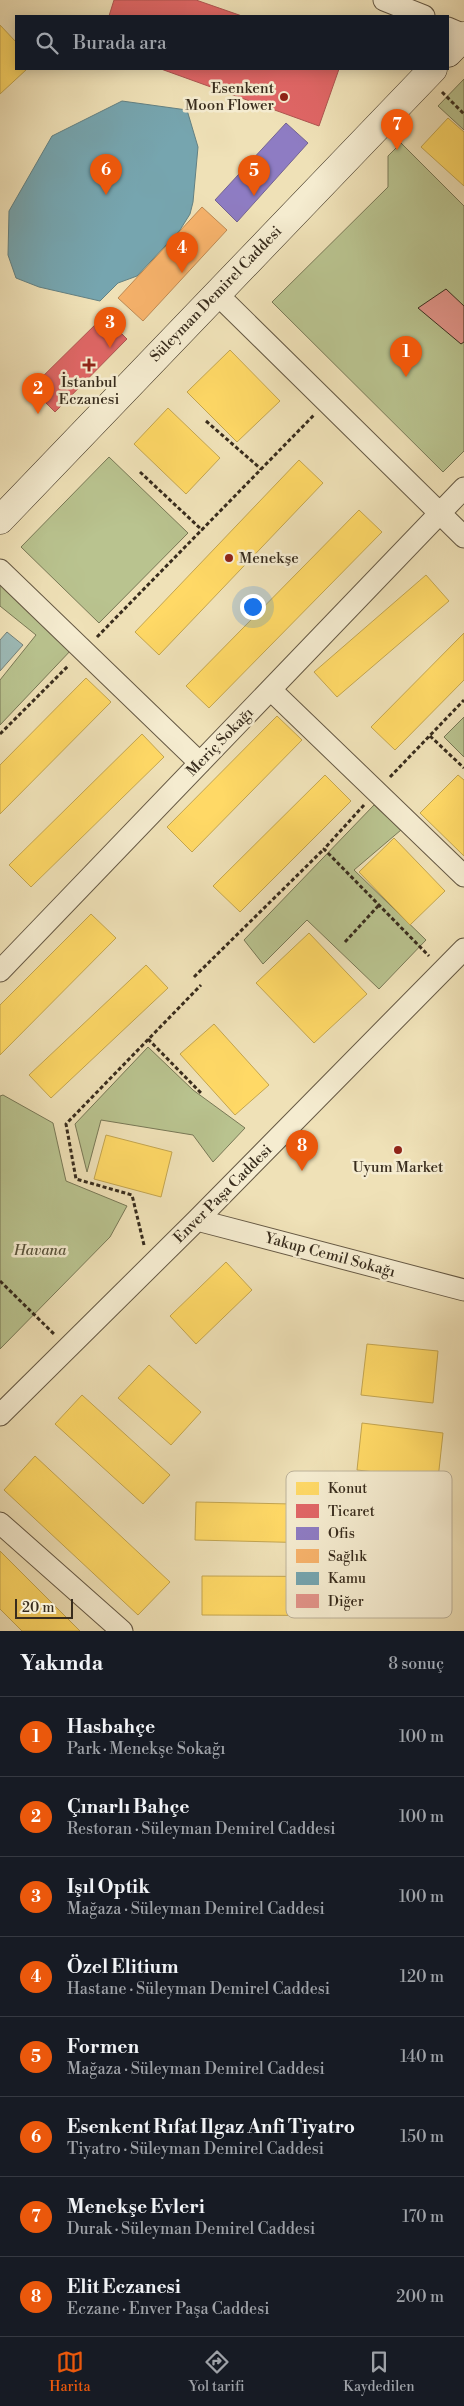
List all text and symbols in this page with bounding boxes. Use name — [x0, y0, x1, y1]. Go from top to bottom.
search box — [15, 15, 449, 70]
icon: search — [33, 29, 61, 57]
text: Burada ara — [73, 31, 167, 55]
place label: Esenkent Moon Flower — [185, 79, 275, 115]
marker: Esenkent Moon Flower — [278, 91, 290, 103]
pin: 7 — [381, 109, 413, 150]
pin: 6 — [90, 154, 122, 195]
pin: 5 — [238, 155, 270, 196]
street label: Süleyman Demirel Caddesi — [146, 222, 286, 366]
pin: 4 — [166, 232, 198, 273]
pin: 3 — [94, 307, 126, 348]
pin: 1 — [390, 336, 422, 377]
marker: İstanbul Eczanesi — [83, 359, 95, 371]
place label: İstanbul Eczanesi — [59, 372, 119, 409]
pin: 2 — [22, 373, 54, 414]
place label: Menekşe — [239, 549, 299, 568]
marker: Menekşe — [223, 552, 235, 564]
your location — [240, 594, 266, 620]
street label: Meriç Sokağı — [182, 704, 258, 780]
pin: 8 — [286, 1130, 318, 1171]
street label: Enver Paşa Caddesi — [170, 1141, 276, 1247]
marker: Uyum Market — [392, 1144, 404, 1156]
place label: Uyum Market — [353, 1158, 444, 1177]
street label: Yakup Cemil Sokağı — [262, 1228, 397, 1282]
park label: Havana — [13, 1241, 67, 1260]
legend — [286, 1471, 452, 1618]
text: Konut — [328, 1480, 367, 1498]
text: Ticaret — [328, 1503, 375, 1521]
text: Ofis — [328, 1525, 355, 1543]
text: Sağlık — [328, 1548, 367, 1566]
text: Kamu — [328, 1570, 366, 1588]
text: Diğer — [328, 1593, 364, 1611]
scale bar — [15, 1596, 72, 1619]
text: 20 m — [22, 1599, 54, 1617]
text: Yakında — [20, 1651, 103, 1677]
text: 8 sonuç — [388, 1654, 444, 1674]
text: Hasbahçe — [67, 1715, 155, 1739]
text: 1 — [32, 1727, 40, 1747]
text: 100 m — [399, 1727, 444, 1747]
text: Park · Menekşe Sokağı — [67, 1739, 225, 1759]
text: Çınarlı Bahçe — [67, 1795, 190, 1819]
text: 2 — [31, 1807, 41, 1827]
text: 100 m — [399, 1807, 444, 1827]
text: Restoran · Süleyman Demirel Caddesi — [67, 1819, 335, 1839]
text: Işıl Optik — [67, 1875, 150, 1899]
text: 3 — [31, 1887, 41, 1907]
text: 100 m — [399, 1887, 444, 1907]
text: Mağaza · Süleyman Demirel Caddesi — [67, 1899, 325, 1919]
text: Özel Elitium — [67, 1955, 178, 1979]
text: 4 — [31, 1967, 41, 1987]
text: 120 m — [400, 1967, 444, 1987]
text: Hastane · Süleyman Demirel Caddesi — [67, 1979, 330, 1999]
text: Formen — [67, 2035, 139, 2059]
text: 5 — [31, 2047, 41, 2067]
text: 140 m — [400, 2047, 444, 2067]
text: Mağaza · Süleyman Demirel Caddesi — [67, 2059, 325, 2079]
text: Esenkent Rıfat Ilgaz Anfi Tiyatro — [67, 2115, 355, 2139]
text: 6 — [31, 2127, 41, 2147]
text: 150 m — [400, 2127, 444, 2147]
text: Tiyatro · Süleyman Demirel Caddesi — [67, 2139, 324, 2159]
text: Menekşe Evleri — [67, 2195, 205, 2219]
text: 7 — [31, 2207, 41, 2227]
text: 170 m — [402, 2207, 444, 2227]
text: Durak · Süleyman Demirel Caddesi — [67, 2219, 315, 2239]
text: Elit Eczanesi — [67, 2275, 181, 2299]
text: 8 — [31, 2287, 41, 2307]
text: 200 m — [396, 2287, 444, 2307]
text: Eczane · Enver Paşa Caddesi — [67, 2299, 269, 2319]
tab: Harita — [49, 2348, 91, 2396]
tab: Yol tarifi — [189, 2348, 245, 2396]
tab: Kaydedilen — [343, 2348, 415, 2396]

